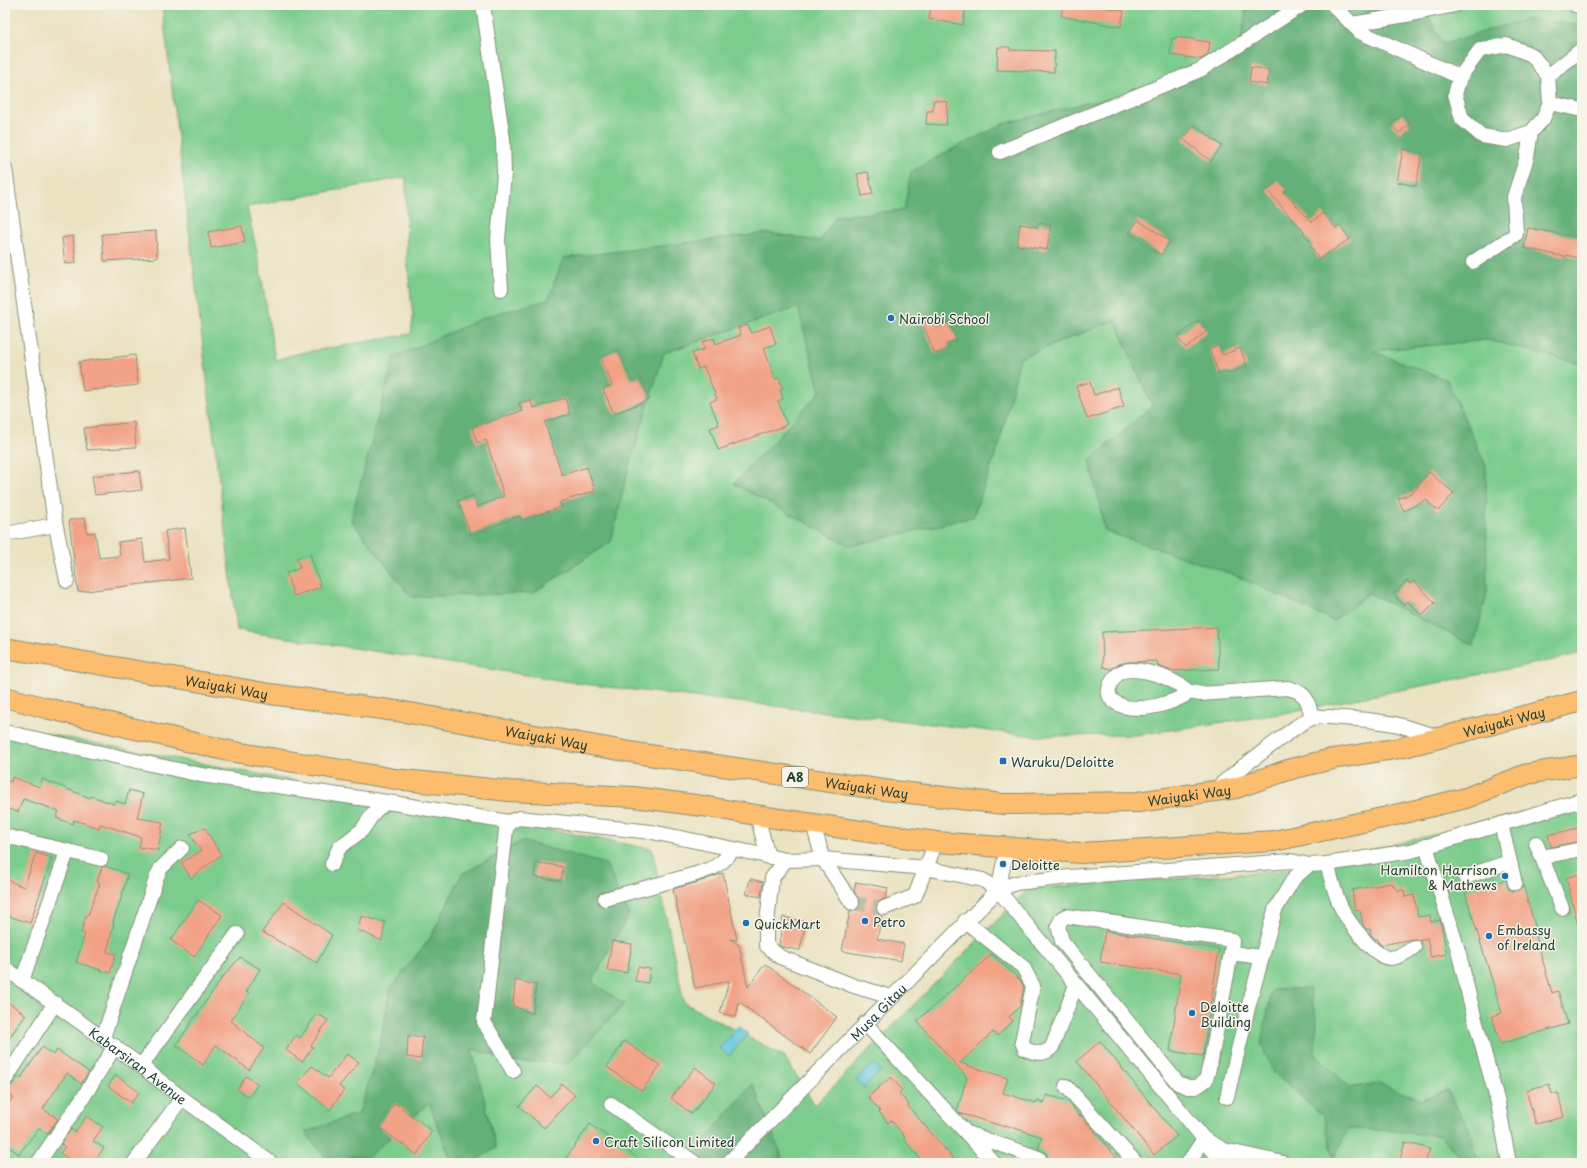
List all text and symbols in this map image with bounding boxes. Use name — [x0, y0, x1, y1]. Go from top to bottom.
place label: Nairobi School — [899, 309, 989, 328]
marker: Nairobi School — [886, 313, 896, 323]
street label: Waiyaki Way — [184, 670, 270, 703]
street label: Waiyaki Way — [1461, 701, 1547, 741]
street label: Waiyaki Way — [504, 721, 590, 754]
place label: Waruku/Deloitte — [1011, 752, 1114, 771]
marker: Waruku/Deloitte — [998, 756, 1008, 766]
road number: A8 — [782, 767, 808, 787]
street label: Waiyaki Way — [824, 772, 909, 802]
street label: Waiyaki Way — [1146, 779, 1232, 810]
place label: Deloitte — [1011, 855, 1060, 874]
marker: Deloitte — [998, 859, 1008, 869]
place label: Hamilton Harrison & Mathews — [1381, 860, 1497, 894]
marker: Hamilton Harrison & Mathews — [1500, 871, 1510, 881]
place label: Petro — [873, 912, 905, 931]
place label: QuickMart — [754, 914, 820, 933]
marker: Petro — [860, 916, 870, 926]
marker: QuickMart — [741, 918, 751, 928]
place label: Embassy of Ireland — [1497, 920, 1556, 954]
marker: Embassy of Ireland — [1484, 931, 1494, 941]
street label: Musa Gitau — [845, 979, 910, 1044]
place label: Deloitte Building — [1200, 997, 1251, 1031]
marker: Deloitte Building — [1187, 1008, 1197, 1018]
street label: Kabarsiran Avenue — [85, 1022, 191, 1108]
place label: Craft Silicon Limited — [604, 1132, 734, 1151]
marker: Craft Silicon Limited — [591, 1136, 601, 1146]

